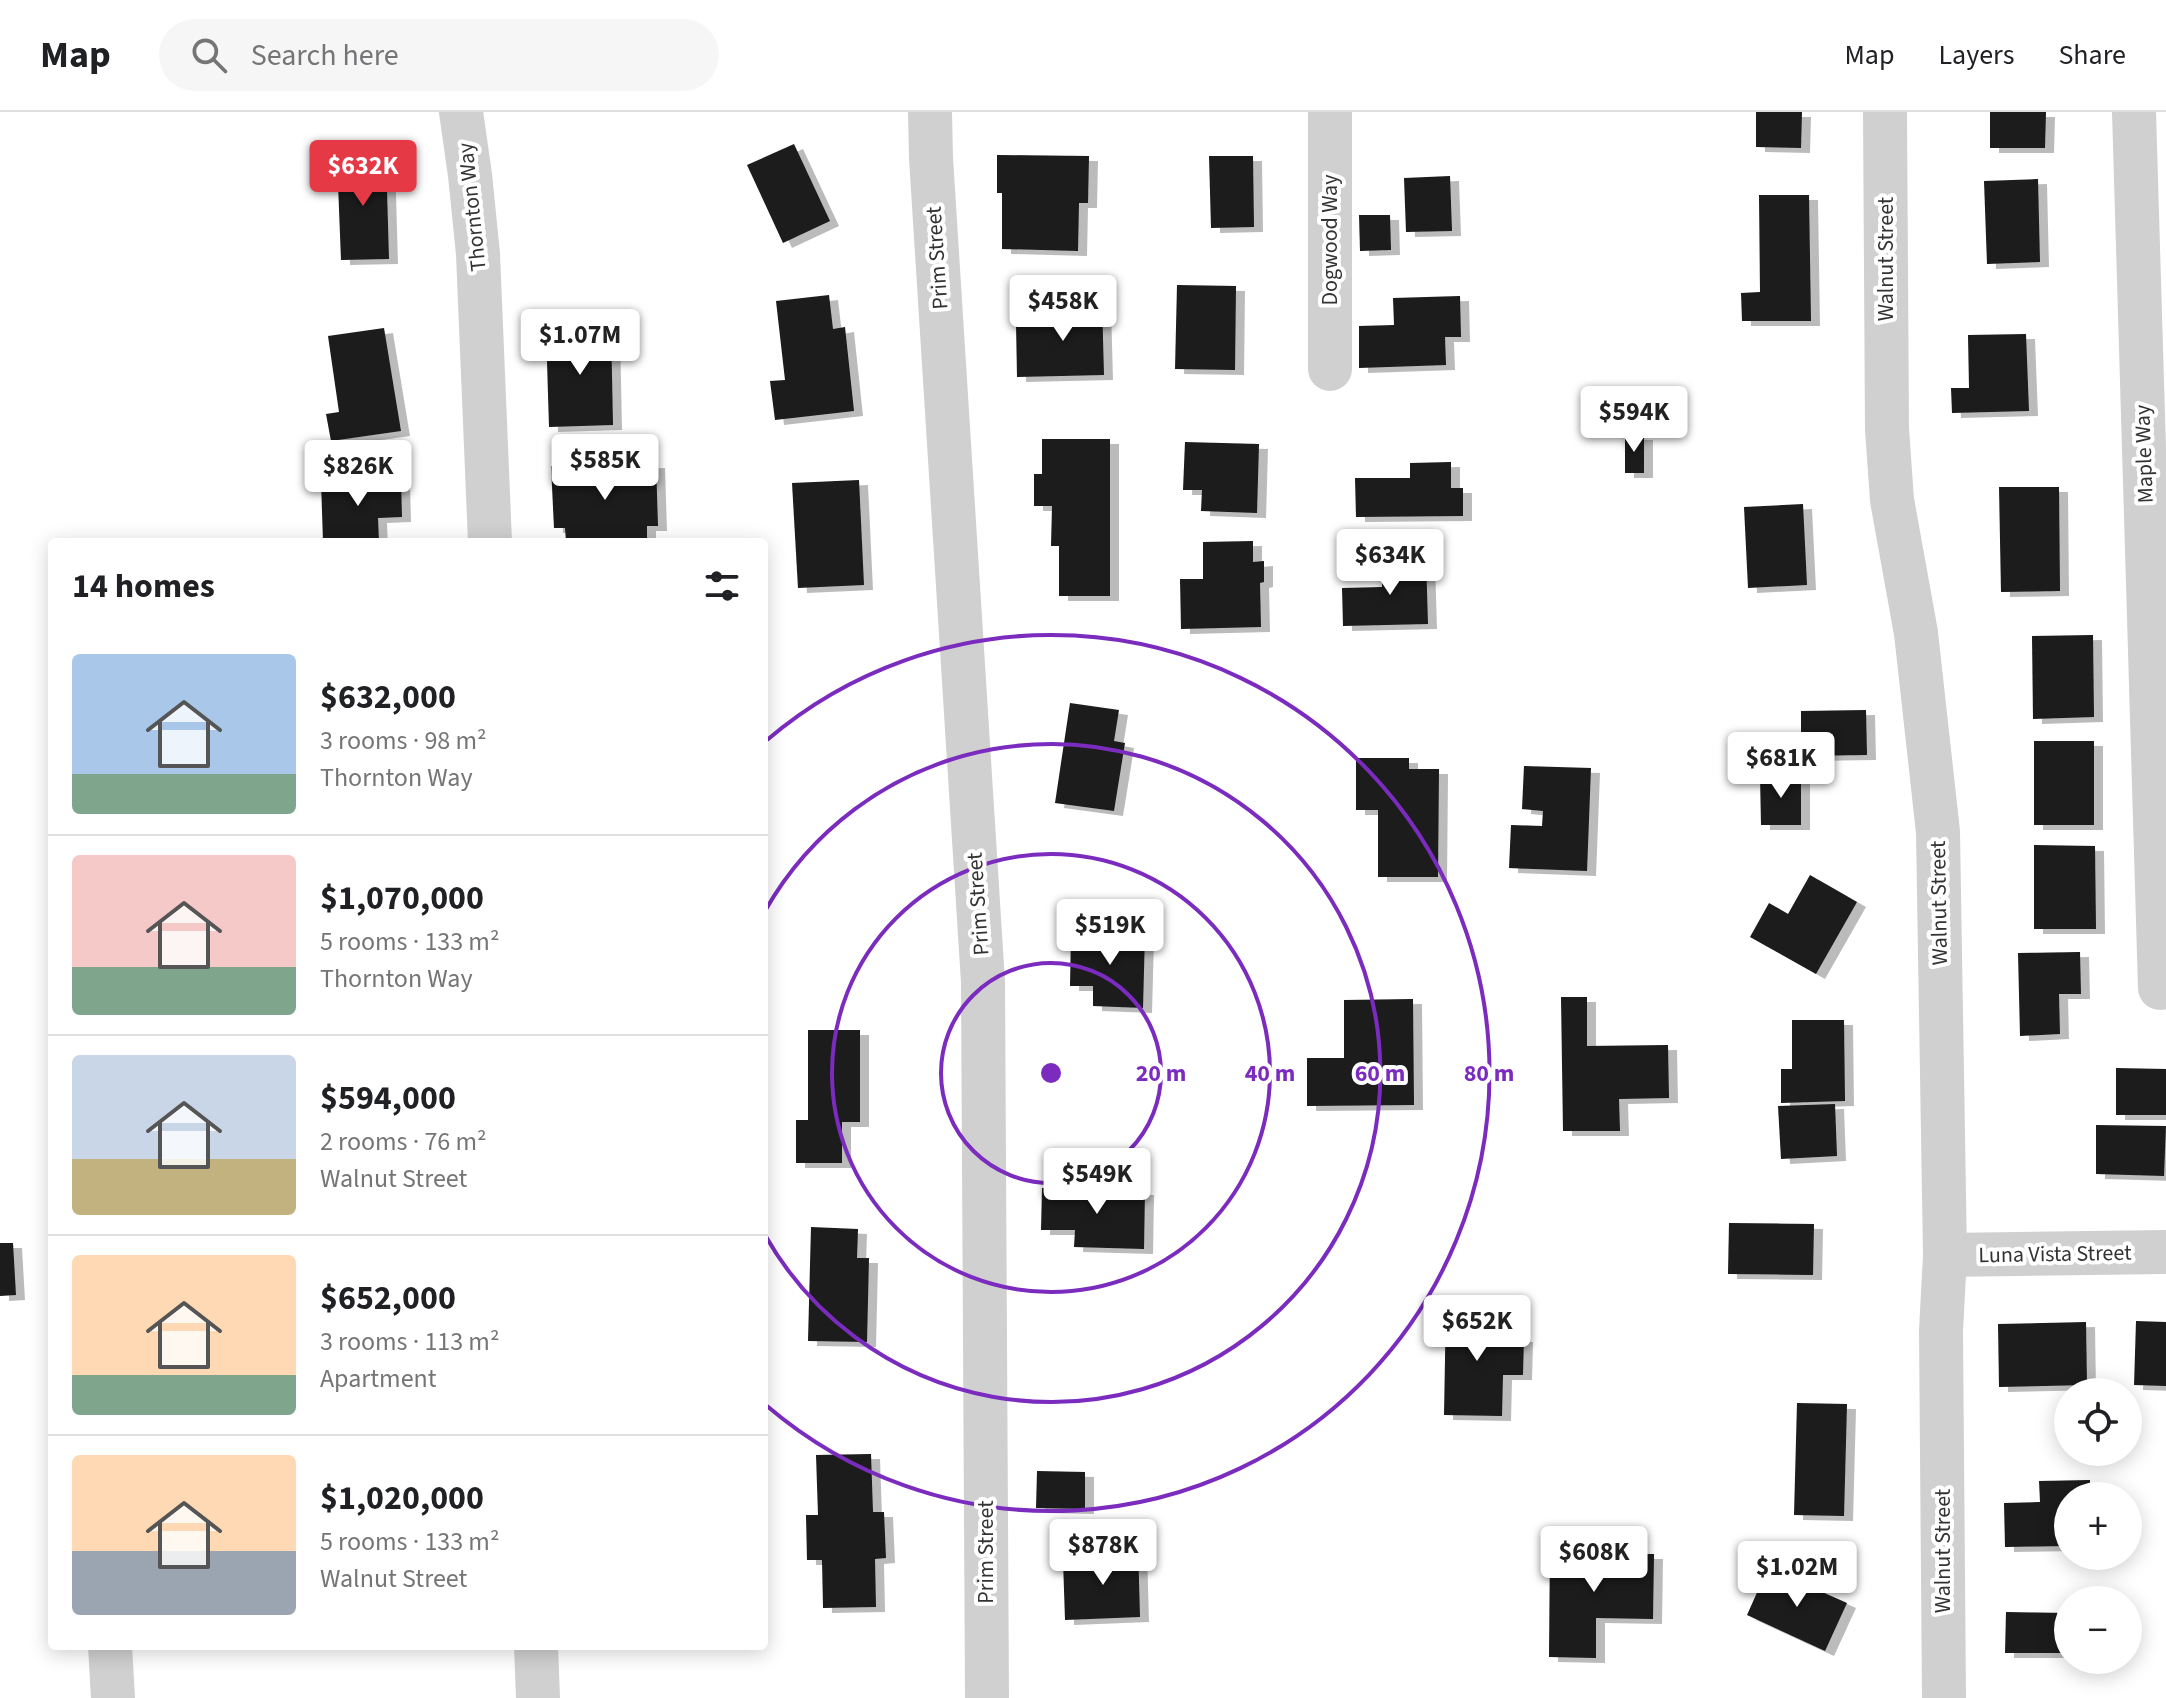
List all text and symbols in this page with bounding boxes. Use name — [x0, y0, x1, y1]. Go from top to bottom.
search box — [159, 19, 719, 91]
text: Map — [40, 28, 111, 82]
icon: search — [187, 33, 231, 77]
text: Search here — [251, 34, 399, 77]
text: Map — [1844, 35, 1894, 75]
text: Layers — [1938, 35, 2014, 75]
text: Share — [2058, 35, 2126, 75]
pin: $632K — [307, 140, 419, 208]
street label: Thornton Way — [449, 140, 495, 273]
text: $632K — [328, 147, 398, 184]
street label: Dogwood Way — [1314, 174, 1346, 305]
street label: Walnut Street — [1870, 196, 1902, 321]
street label: Prim Street — [917, 205, 957, 311]
pin: $458K — [1007, 275, 1119, 343]
text: $458K — [1028, 282, 1098, 319]
pin: $1.07M — [515, 309, 645, 377]
text: $1.07M — [539, 316, 621, 353]
pin: $594K — [1578, 386, 1690, 454]
text: $594K — [1599, 393, 1669, 430]
street label: Maple Way — [2126, 403, 2162, 504]
pin: $585K — [549, 434, 661, 502]
pin: $826K — [302, 440, 414, 508]
text: $585K — [570, 441, 640, 478]
text: $826K — [323, 447, 393, 484]
pin: $634K — [1334, 529, 1446, 597]
text: $634K — [1355, 536, 1425, 573]
text: 14 homes — [72, 562, 215, 611]
icon: filters — [700, 564, 744, 608]
text: $632,000 — [320, 673, 456, 722]
icon: home — [136, 686, 232, 782]
text: 3 rooms · 98 m² — [320, 722, 487, 759]
pin: $681K — [1725, 732, 1837, 800]
text: $681K — [1746, 739, 1816, 776]
text: Thornton Way — [320, 759, 473, 796]
street label: Walnut Street — [1922, 840, 1956, 966]
street label: Prim Street — [958, 851, 998, 957]
text: $1,070,000 — [320, 874, 484, 923]
icon: home — [136, 887, 232, 983]
pin: $519K — [1054, 899, 1166, 967]
text: $519K — [1075, 906, 1145, 943]
text: 5 rooms · 133 m² — [320, 923, 499, 960]
text: Thornton Way — [320, 960, 473, 997]
text: 20 m — [1136, 1056, 1186, 1091]
text: 40 m — [1245, 1056, 1295, 1091]
text: 60 m — [1355, 1056, 1405, 1091]
text: 80 m — [1464, 1056, 1514, 1091]
centre of rings — [1037, 1059, 1065, 1087]
text: $594,000 — [320, 1074, 456, 1123]
icon: home — [136, 1087, 232, 1183]
text: 2 rooms · 76 m² — [320, 1123, 487, 1160]
pin: $549K — [1041, 1148, 1153, 1216]
text: $549K — [1062, 1155, 1132, 1192]
text: Walnut Street — [320, 1160, 467, 1197]
street label: Luna Vista Street — [1978, 1237, 2132, 1271]
text: $652,000 — [320, 1274, 456, 1323]
icon: home — [136, 1287, 232, 1383]
pin: $652K — [1421, 1295, 1533, 1363]
text: $652K — [1442, 1302, 1512, 1339]
text: 3 rooms · 113 m² — [320, 1323, 499, 1360]
text: Apartment — [320, 1360, 437, 1397]
map controls — [2054, 1378, 2142, 1674]
button: locate — [2054, 1378, 2142, 1466]
text: $1,020,000 — [320, 1474, 484, 1523]
button: + — [2054, 1482, 2142, 1570]
icon: home — [136, 1487, 232, 1583]
street label: Walnut Street — [1927, 1488, 1959, 1613]
street label: Prim Street — [970, 1500, 1002, 1604]
pin: $878K — [1047, 1519, 1159, 1587]
text: 5 rooms · 133 m² — [320, 1523, 499, 1560]
text: $878K — [1068, 1526, 1138, 1563]
pin: $608K — [1538, 1526, 1650, 1594]
text: $608K — [1559, 1533, 1629, 1570]
pin: $1.02M — [1732, 1541, 1862, 1609]
text: $1.02M — [1756, 1548, 1838, 1585]
text: Walnut Street — [320, 1560, 467, 1597]
button: − — [2054, 1586, 2142, 1674]

